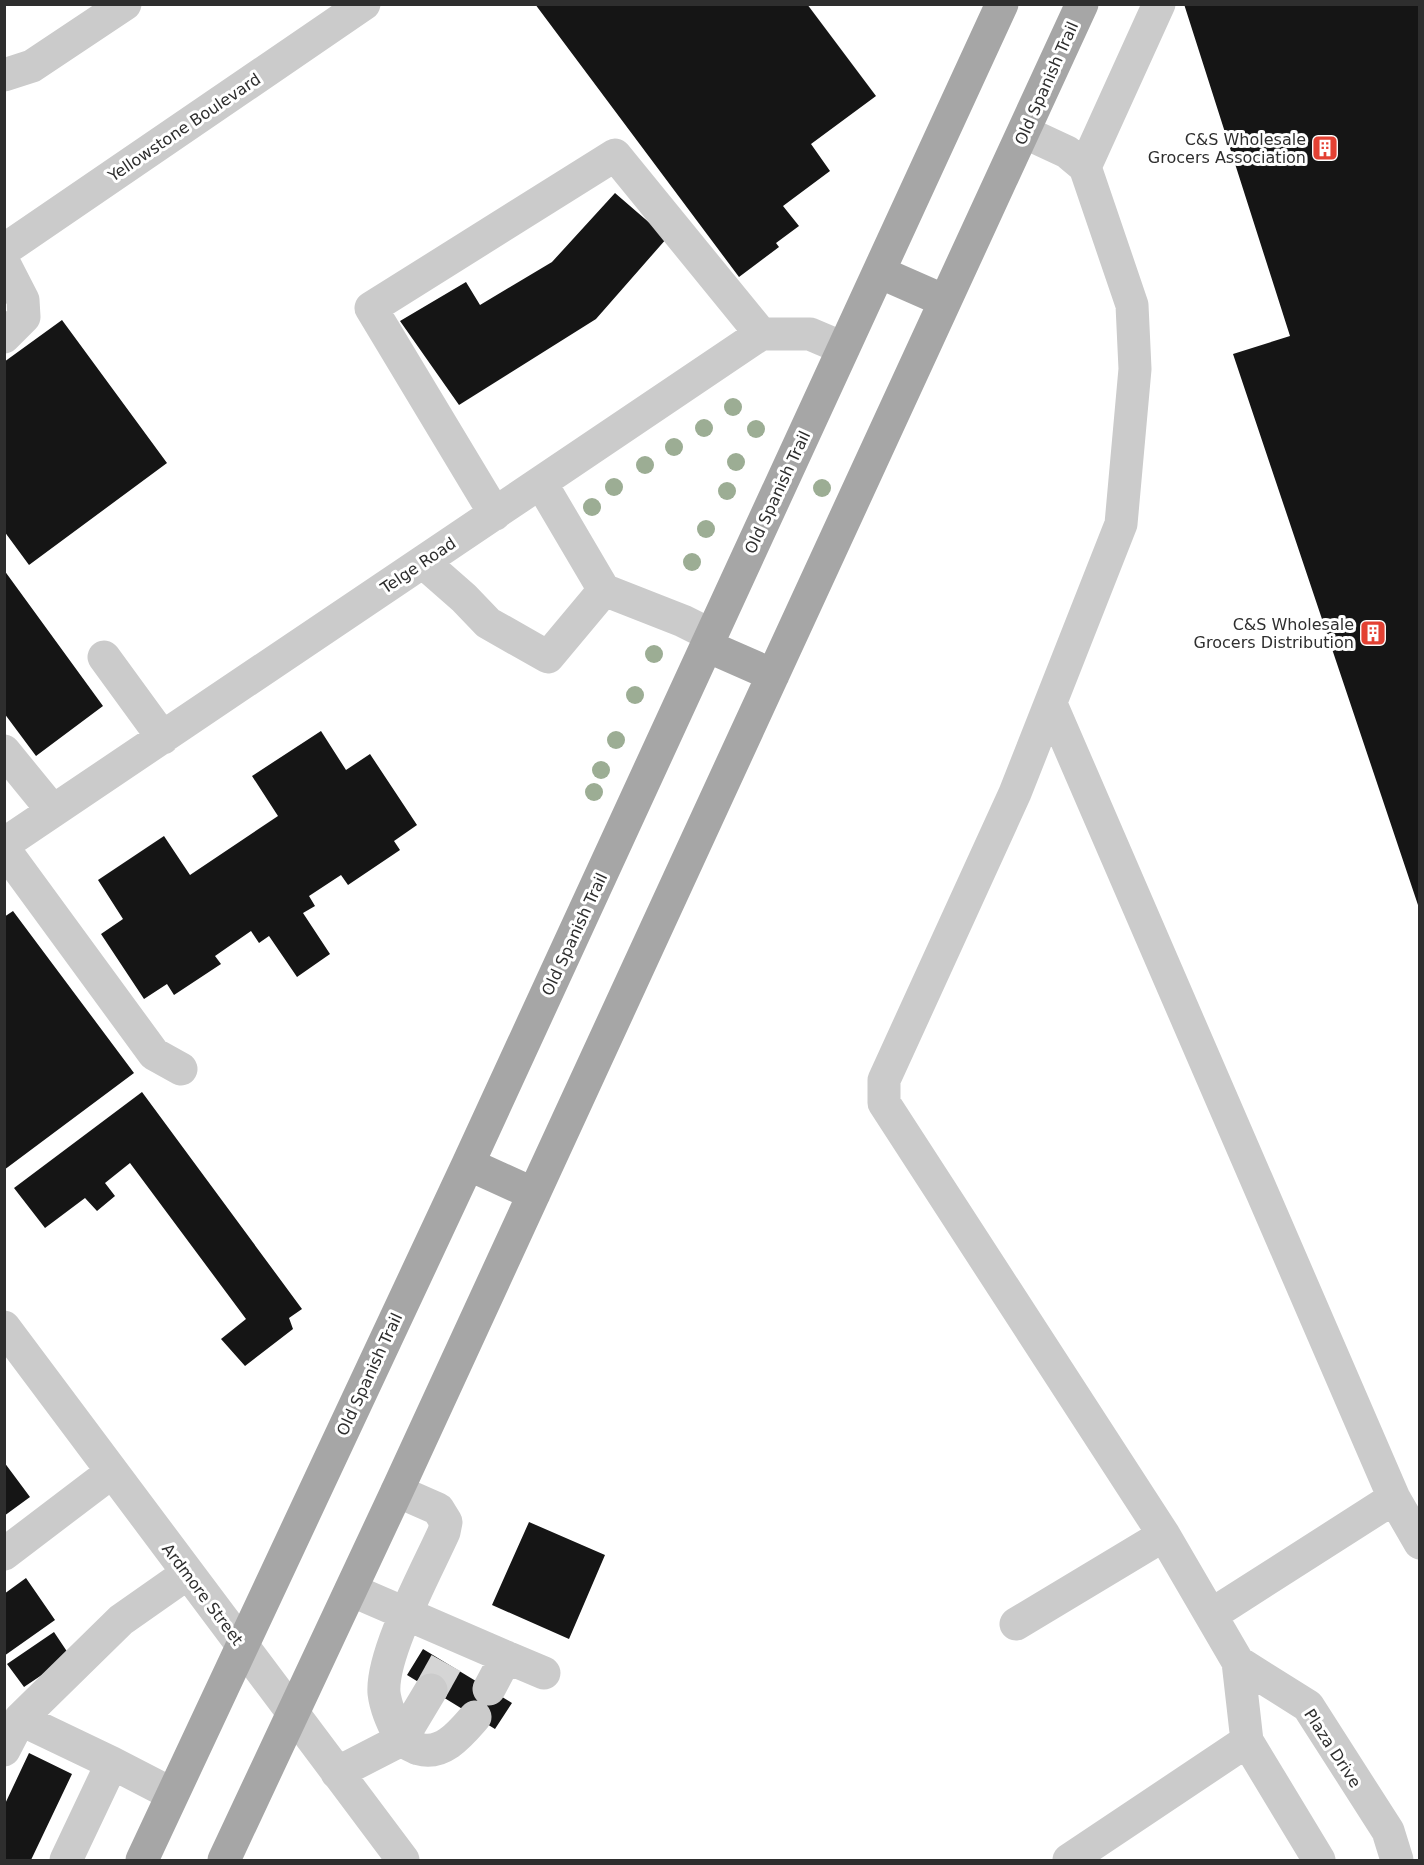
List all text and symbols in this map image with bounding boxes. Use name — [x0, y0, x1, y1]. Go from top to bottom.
street label: Old Spanish Trail — [1011, 18, 1082, 148]
street label: Yellowstone Boulevard — [104, 69, 264, 186]
place label: C&S Wholesale Grocers Association — [1148, 130, 1306, 167]
building icon: C&S Wholesale Grocers Association — [1310, 133, 1340, 163]
street label: Old Spanish Trail — [741, 428, 814, 557]
street label: Telge Road — [376, 533, 459, 598]
place label: C&S Wholesale Grocers Distribution — [1194, 615, 1354, 652]
building icon: C&S Wholesale Grocers Distribution — [1358, 618, 1388, 648]
street label: Old Spanish Trail — [538, 870, 611, 999]
street label: Old Spanish Trail — [333, 1310, 406, 1439]
street label: Ardmore Street — [158, 1540, 247, 1649]
street label: Plaza Drive — [1300, 1705, 1365, 1791]

